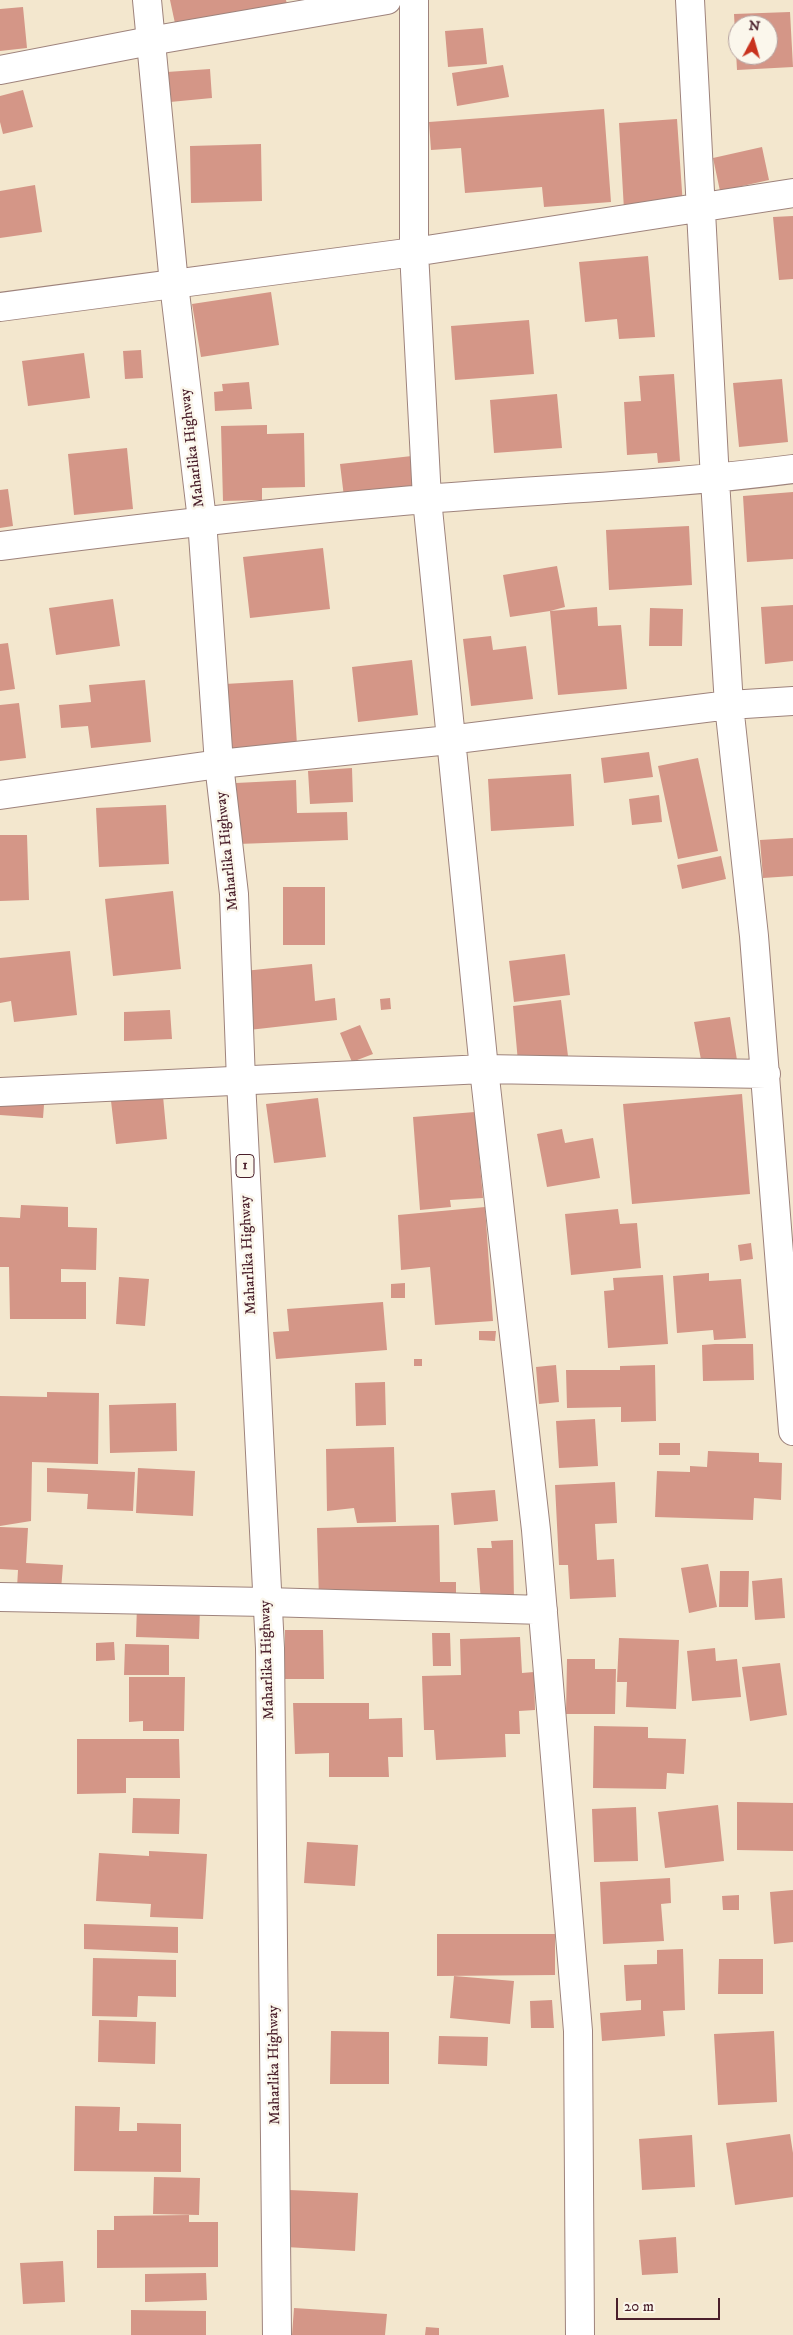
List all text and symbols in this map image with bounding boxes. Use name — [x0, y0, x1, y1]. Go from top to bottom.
north arrow — [728, 15, 778, 65]
text: N — [748, 17, 761, 36]
street label: Maharlika Highway — [177, 387, 209, 509]
street label: Maharlika Highway — [213, 791, 243, 911]
road number: 1 — [236, 1154, 254, 1178]
street label: Maharlika Highway — [237, 1195, 261, 1315]
street label: Maharlika Highway — [257, 1600, 279, 1720]
street label: Maharlika Highway — [265, 2005, 285, 2125]
scale bar — [618, 2288, 722, 2320]
text: 20 m — [624, 2297, 654, 2316]

